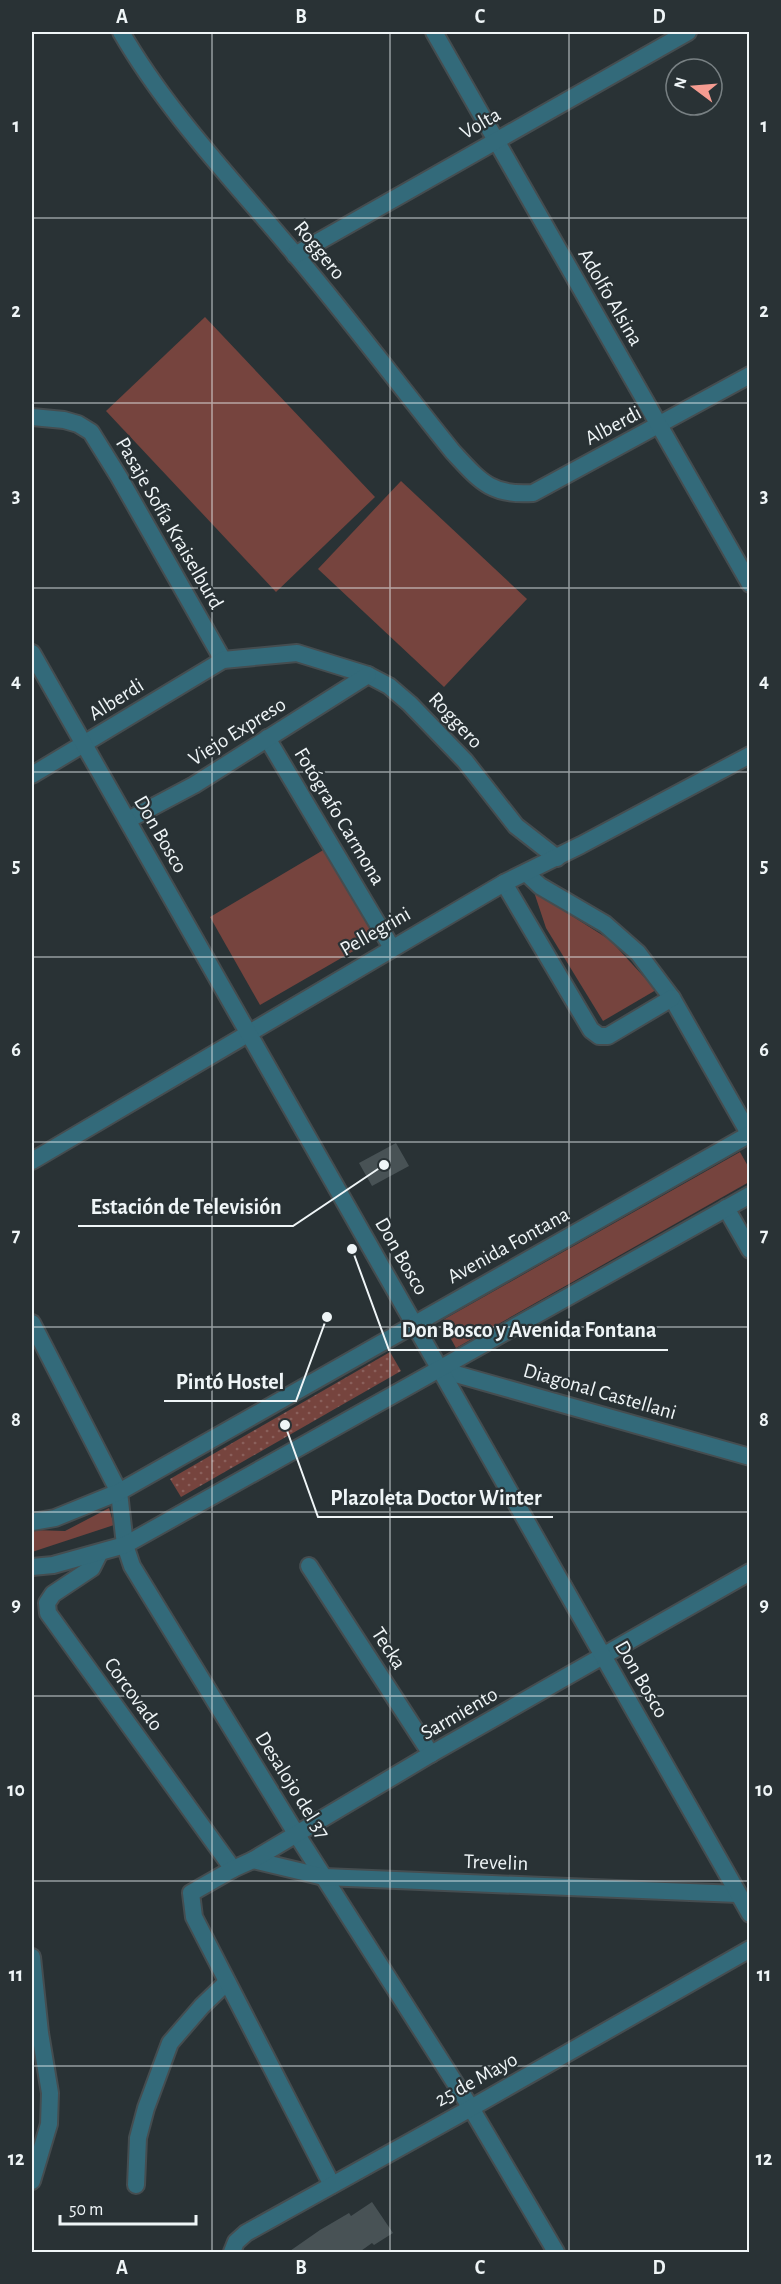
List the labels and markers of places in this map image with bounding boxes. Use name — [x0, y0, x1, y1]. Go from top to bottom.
callout: Estación de Televisión — [78, 1186, 293, 1226]
callout: Don Bosco y Avenida Fontana — [389, 1310, 668, 1350]
callout: Pintó Hostel — [164, 1361, 296, 1401]
callout: Plazoleta Doctor Winter — [318, 1477, 553, 1517]

